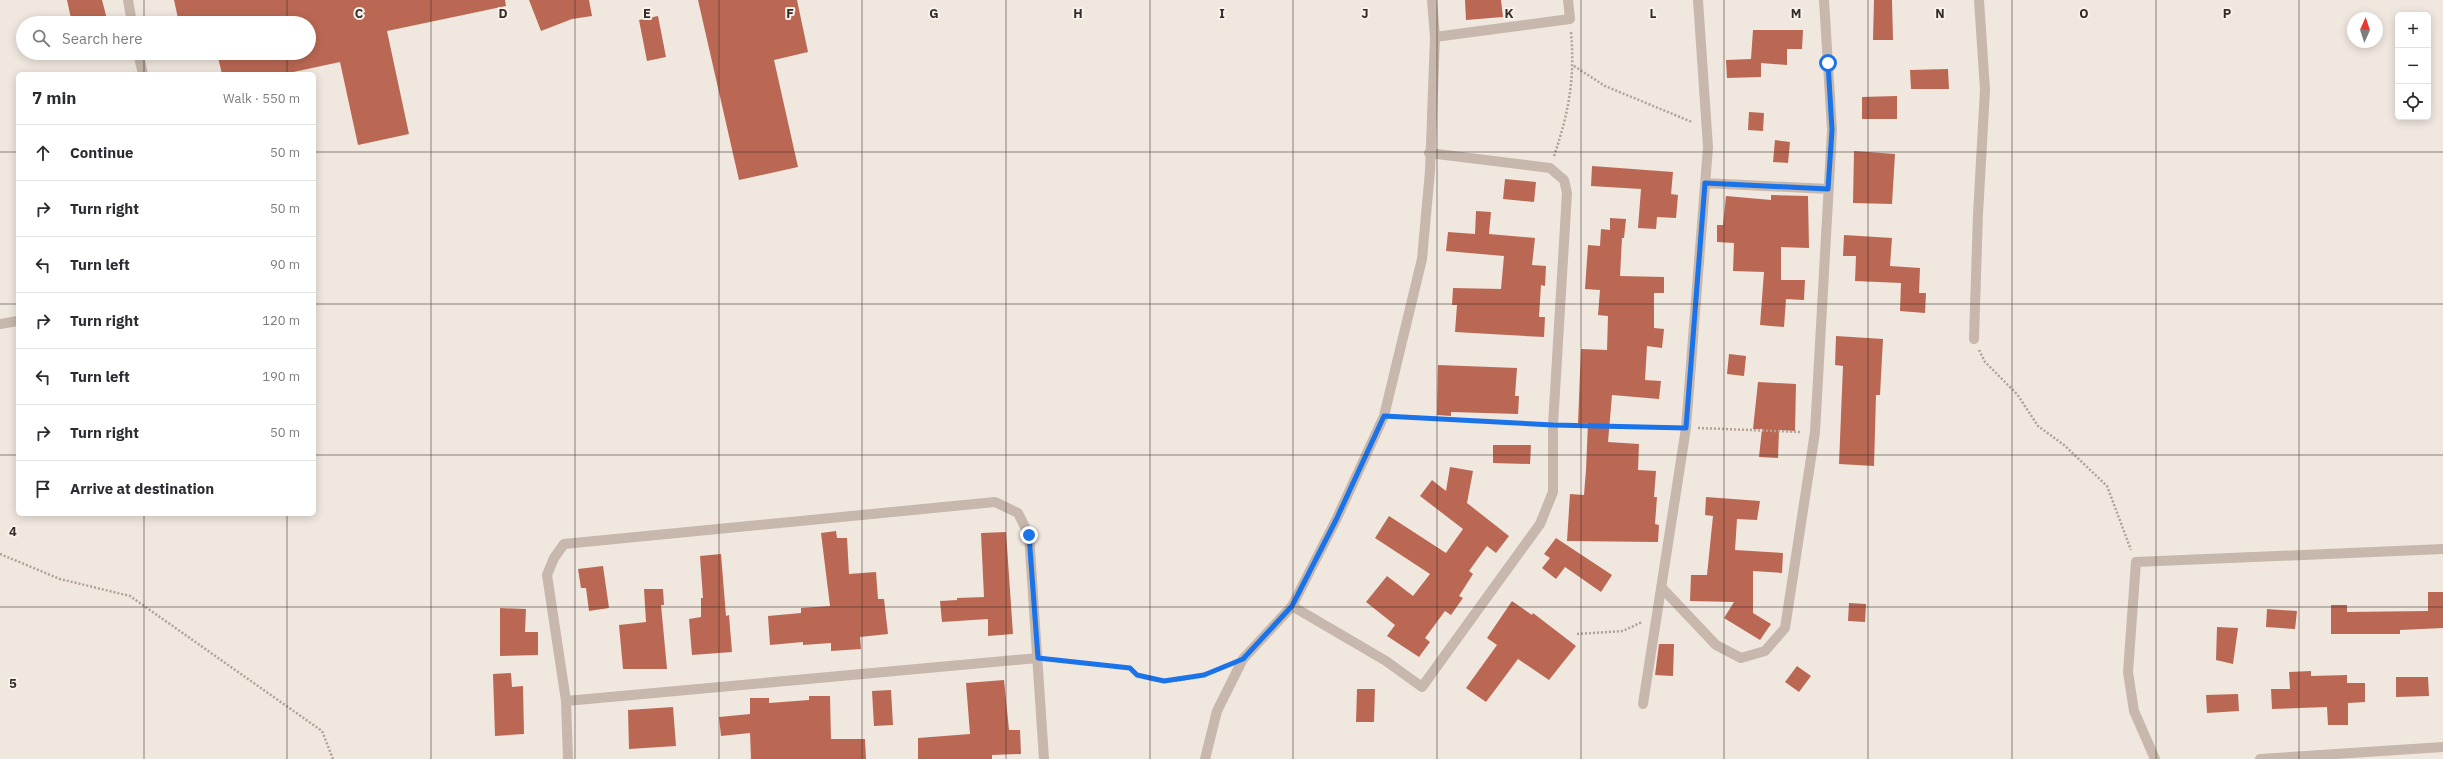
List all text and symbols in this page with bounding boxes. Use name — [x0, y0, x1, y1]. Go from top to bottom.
text: C — [355, 5, 364, 22]
text: D — [498, 5, 508, 22]
text: E — [643, 5, 651, 22]
text: F — [786, 5, 794, 22]
text: G — [929, 5, 939, 22]
text: H — [1073, 5, 1083, 22]
text: I — [1219, 5, 1225, 22]
text: J — [1361, 5, 1369, 22]
text: K — [1504, 5, 1514, 22]
text: L — [1650, 5, 1657, 22]
text: M — [1791, 5, 1801, 22]
text: N — [1935, 5, 1945, 22]
text: O — [2079, 5, 2089, 22]
text: P — [2223, 5, 2232, 22]
north arrow — [2347, 12, 2383, 48]
map controls — [2395, 12, 2431, 120]
button: + — [2395, 12, 2431, 48]
search box — [16, 16, 316, 60]
icon: search — [30, 27, 52, 49]
text: Search here — [62, 29, 142, 48]
button: − — [2395, 48, 2431, 84]
route start — [1819, 54, 1837, 72]
button: locate — [2395, 84, 2431, 120]
text: 7 min — [32, 87, 76, 109]
text: Walk · 550 m — [223, 90, 300, 107]
icon: ahead — [32, 142, 54, 164]
text: Continue — [70, 143, 134, 162]
text: 50 m — [270, 144, 300, 161]
icon: right — [32, 198, 54, 220]
text: Turn right — [70, 199, 139, 218]
text: 50 m — [270, 200, 300, 217]
icon: left — [32, 254, 54, 276]
text: Turn left — [70, 255, 130, 274]
text: 90 m — [270, 256, 300, 273]
icon: right — [32, 310, 54, 332]
text: Turn right — [70, 311, 139, 330]
text: 120 m — [262, 312, 300, 329]
icon: left — [32, 366, 54, 388]
text: Turn left — [70, 367, 130, 386]
text: 190 m — [262, 368, 300, 385]
icon: right — [32, 422, 54, 444]
text: Turn right — [70, 423, 139, 442]
text: 50 m — [270, 424, 300, 441]
icon: arrive — [32, 478, 54, 500]
text: Arrive at destination — [70, 479, 214, 498]
text: 4 — [9, 523, 17, 540]
route end — [1020, 526, 1038, 544]
text: 5 — [9, 675, 17, 692]

